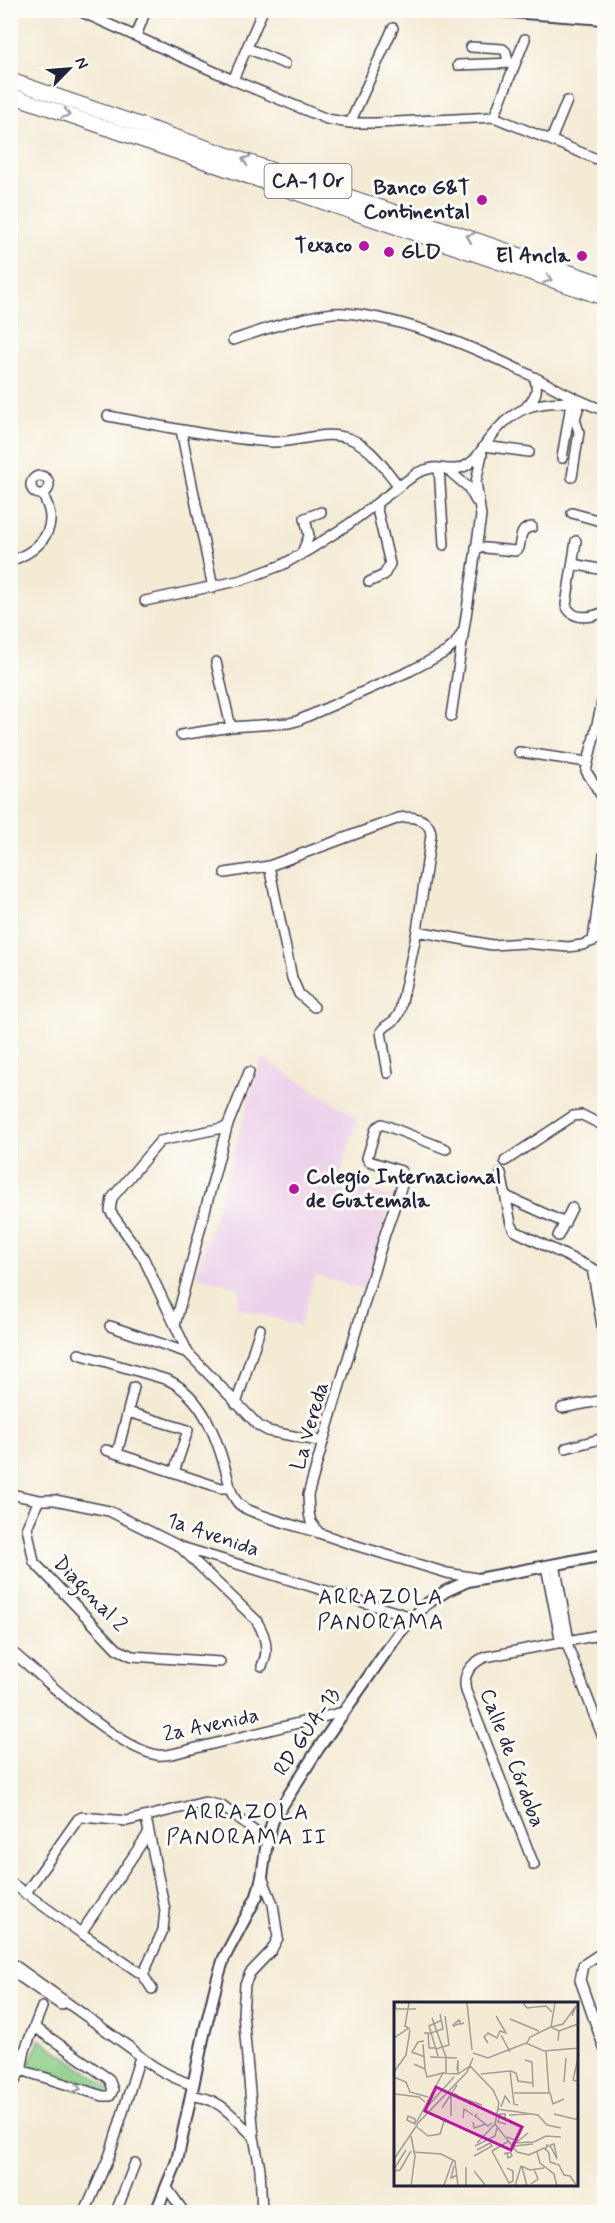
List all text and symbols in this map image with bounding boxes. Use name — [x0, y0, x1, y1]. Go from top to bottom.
north arrow — [39, 39, 99, 99]
text: N — [69, 54, 93, 73]
one-way arrow — [60, 106, 71, 119]
one-way arrow — [241, 154, 252, 167]
road number: CA-1 Or — [264, 164, 352, 198]
place label: Banco G&T Continental — [363, 174, 470, 226]
marker: Banco G&T Continental — [475, 193, 489, 207]
place label: Texaco — [295, 232, 352, 260]
one-way arrow — [465, 232, 476, 245]
place label: GLD — [401, 238, 441, 266]
marker: Texaco — [357, 239, 371, 253]
place label: El Ancla — [496, 242, 571, 270]
marker: GLD — [382, 245, 396, 259]
marker: El Ancla — [575, 249, 589, 263]
one-way arrow — [542, 272, 553, 284]
place label: Colegio Internacional de Guatemala — [306, 1163, 501, 1215]
marker: Colegio Internacional de Guatemala — [287, 1182, 301, 1196]
street label: La Vereda — [284, 1379, 336, 1473]
street label: 1a Avenida — [163, 1506, 263, 1564]
street label: Diagonal 2 — [45, 1550, 133, 1639]
district label: ARRAZOLA PANORAMA — [317, 1584, 445, 1637]
street label: RD GUA-13 — [267, 1682, 347, 1782]
street label: Calle de Córdoba — [473, 1685, 551, 1831]
street label: 2a Avenida — [161, 1701, 261, 1749]
district label: ARRAZOLA PANORAMA II — [166, 1799, 328, 1852]
inset map — [394, 2002, 579, 2187]
one-way arrow — [71, 2081, 82, 2093]

